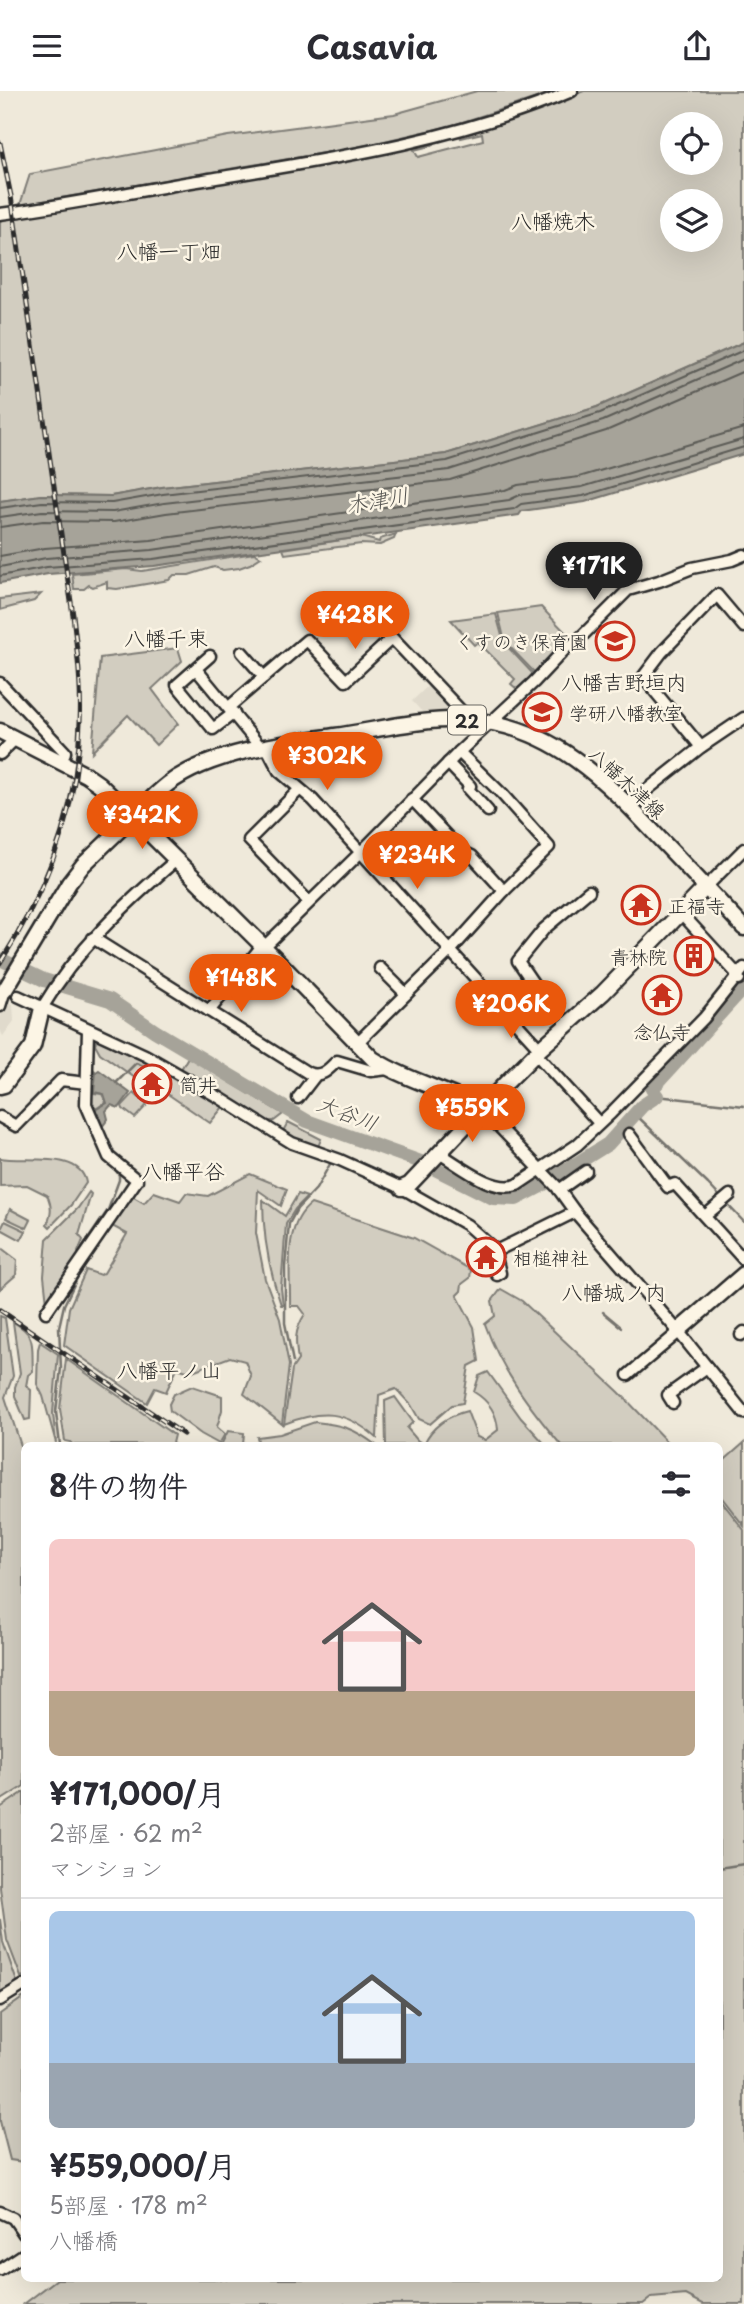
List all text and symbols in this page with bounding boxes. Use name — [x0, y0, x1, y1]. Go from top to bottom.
text: Casavia — [306, 22, 438, 70]
icon: menu — [28, 27, 66, 65]
icon: share — [678, 27, 716, 65]
map controls — [660, 112, 723, 252]
button: locate — [660, 112, 723, 175]
button: layers — [660, 189, 723, 252]
district label: 八幡焼木 — [511, 204, 595, 236]
district label: 八幡一丁畑 — [117, 234, 222, 266]
water label: 木津川 — [343, 478, 411, 520]
pin: ¥171K — [545, 543, 643, 602]
text: ¥171K — [562, 547, 626, 582]
pin: ¥428K — [306, 591, 404, 651]
text: ¥428K — [316, 596, 394, 631]
school or university icon: くすのき保育園 — [594, 620, 636, 662]
district label: 八幡千束 — [124, 621, 208, 653]
place label: くすのき保育園 — [455, 627, 588, 655]
district label: 八幡吉野垣内 — [561, 665, 687, 697]
school or university icon: 学研八幡教室 — [521, 691, 563, 733]
place label: 学研八幡教室 — [569, 698, 683, 726]
road number: 22 — [448, 705, 486, 735]
pin: ¥302K — [278, 733, 376, 792]
text: ¥302K — [288, 737, 366, 772]
street label: 八幡木津線 — [584, 739, 672, 825]
pin: ¥342K — [93, 791, 191, 851]
text: ¥342K — [103, 796, 181, 831]
pin: ¥234K — [368, 831, 466, 891]
text: ¥234K — [378, 836, 456, 871]
temple icon: 正福寺 — [620, 884, 662, 926]
place label: 正福寺 — [668, 891, 725, 919]
building icon: 青林院 — [673, 935, 715, 977]
place label: 青林院 — [610, 942, 667, 970]
pin: ¥148K — [192, 955, 290, 1014]
text: ¥148K — [205, 959, 277, 994]
temple icon: 念仏寺 — [641, 974, 683, 1016]
pin: ¥206K — [462, 981, 560, 1040]
text: ¥206K — [471, 985, 551, 1020]
place label: 念仏寺 — [633, 1017, 691, 1045]
temple icon: 筒井 — [131, 1063, 173, 1105]
place label: 筒井 — [179, 1070, 217, 1098]
pin: ¥559K — [423, 1084, 521, 1144]
water label: 大谷川 — [313, 1086, 383, 1138]
text: ¥559K — [435, 1089, 509, 1124]
district label: 八幡平谷 — [141, 1154, 225, 1186]
temple icon: 相槌神社 — [465, 1236, 507, 1278]
place label: 相槌神社 — [513, 1243, 589, 1271]
district label: 八幡城ノ内 — [562, 1275, 667, 1307]
district label: 八幡平ノ山 — [117, 1353, 222, 1385]
text: 8件の物件 — [49, 1462, 188, 1507]
icon: filters — [657, 1465, 695, 1503]
icon: home — [309, 1584, 435, 1710]
text: ¥171,000/月 — [49, 1770, 226, 1815]
text: 2部屋 · 62 m² — [49, 1815, 203, 1850]
text: マンション — [49, 1850, 163, 1885]
icon: home — [309, 1956, 435, 2082]
text: ¥559,000/月 — [49, 2142, 237, 2187]
text: 5部屋 · 178 m² — [49, 2187, 208, 2222]
text: 八幡橋 — [49, 2222, 118, 2257]

